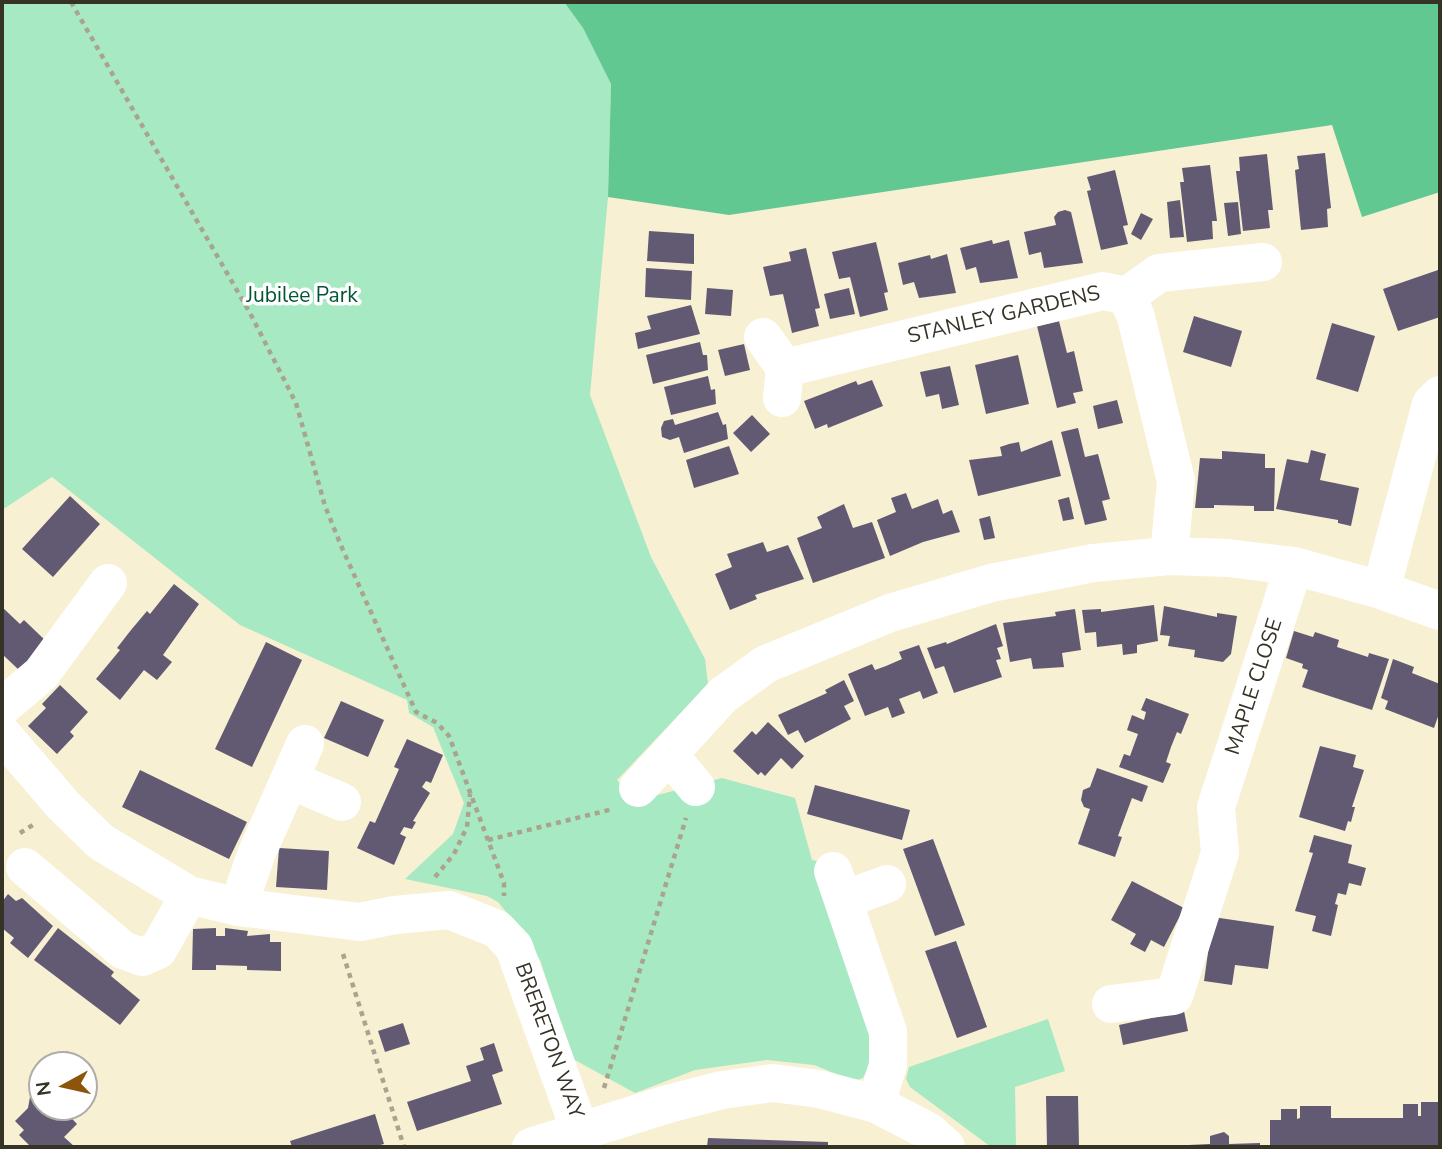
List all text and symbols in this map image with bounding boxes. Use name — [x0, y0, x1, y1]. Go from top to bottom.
street label: STANLEY GARDENS — [905, 282, 1103, 350]
park label: Jubilee Park — [246, 284, 358, 310]
street label: MAPLE CLOSE — [1221, 616, 1289, 758]
street label: BRERETON WAY — [508, 960, 588, 1122]
north arrow — [28, 1051, 98, 1121]
text: N — [30, 1080, 58, 1097]

